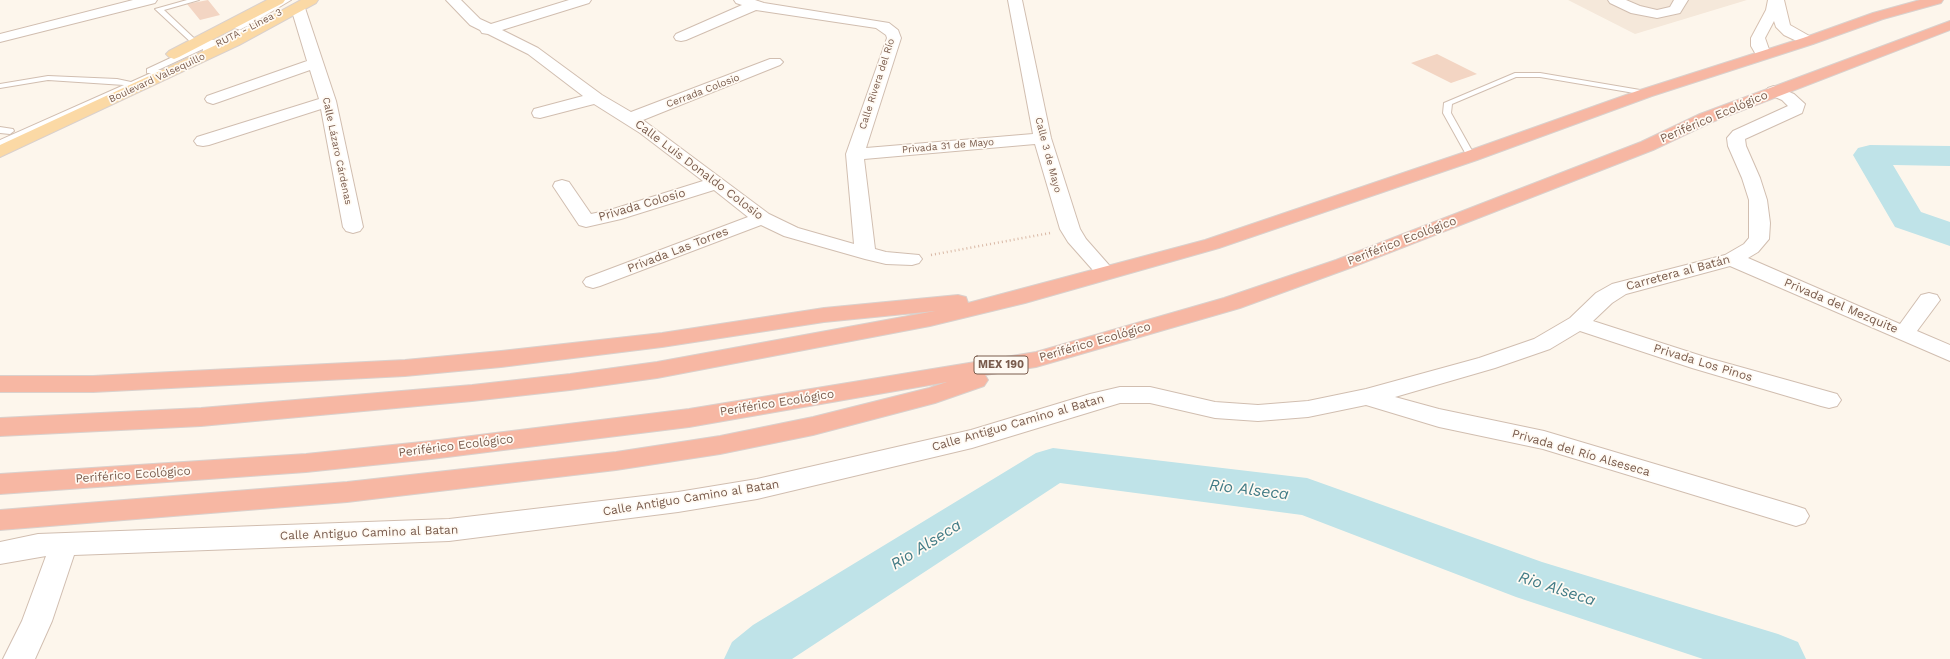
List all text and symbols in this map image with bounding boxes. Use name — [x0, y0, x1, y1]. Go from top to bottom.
street label: RUTA - Línea 3 — [214, 6, 284, 50]
street label: Calle Rivera del Río — [857, 37, 897, 131]
street label: Boulevard Valsequillo — [107, 50, 207, 106]
street label: Cerrada Colosio — [665, 72, 741, 110]
street label: Periférico Ecológico — [1658, 88, 1770, 146]
street label: Calle Lázaro Cárdenas — [320, 96, 354, 206]
street label: Calle 3 de Mayo — [1032, 116, 1064, 194]
street label: Calle Luis Donaldo Colosio — [632, 117, 766, 223]
street label: Privada 31 de Mayo — [901, 136, 995, 156]
street label: Privada Colosio — [597, 186, 687, 224]
street label: Periférico Ecológico — [1345, 214, 1459, 268]
street label: Privada Las Torres — [625, 224, 731, 276]
street label: Carretera al Batán — [1624, 252, 1732, 294]
street label: Privada del Mezquite — [1782, 275, 1900, 337]
street label: Periférico Ecológico — [1037, 319, 1153, 365]
street label: Privada Los Pinos — [1652, 341, 1754, 385]
road number: MEX 190 — [974, 356, 1028, 374]
street label: Periférico Ecológico — [719, 387, 835, 419]
street label: Calle Antiguo Camino al Batan — [930, 391, 1106, 455]
street label: Privada del Río Alseseca — [1510, 426, 1652, 480]
street label: Periférico Ecológico — [398, 432, 514, 460]
street label: Periférico Ecológico — [75, 464, 191, 486]
water label: Rio Alseca — [1208, 476, 1290, 504]
street label: Calle Antiguo Camino al Batan — [602, 477, 780, 519]
water label: Rio Alseca — [887, 516, 965, 574]
street label: Calle Antiguo Camino al Batan — [280, 523, 458, 543]
water label: Rio Alseca — [1516, 568, 1598, 610]

